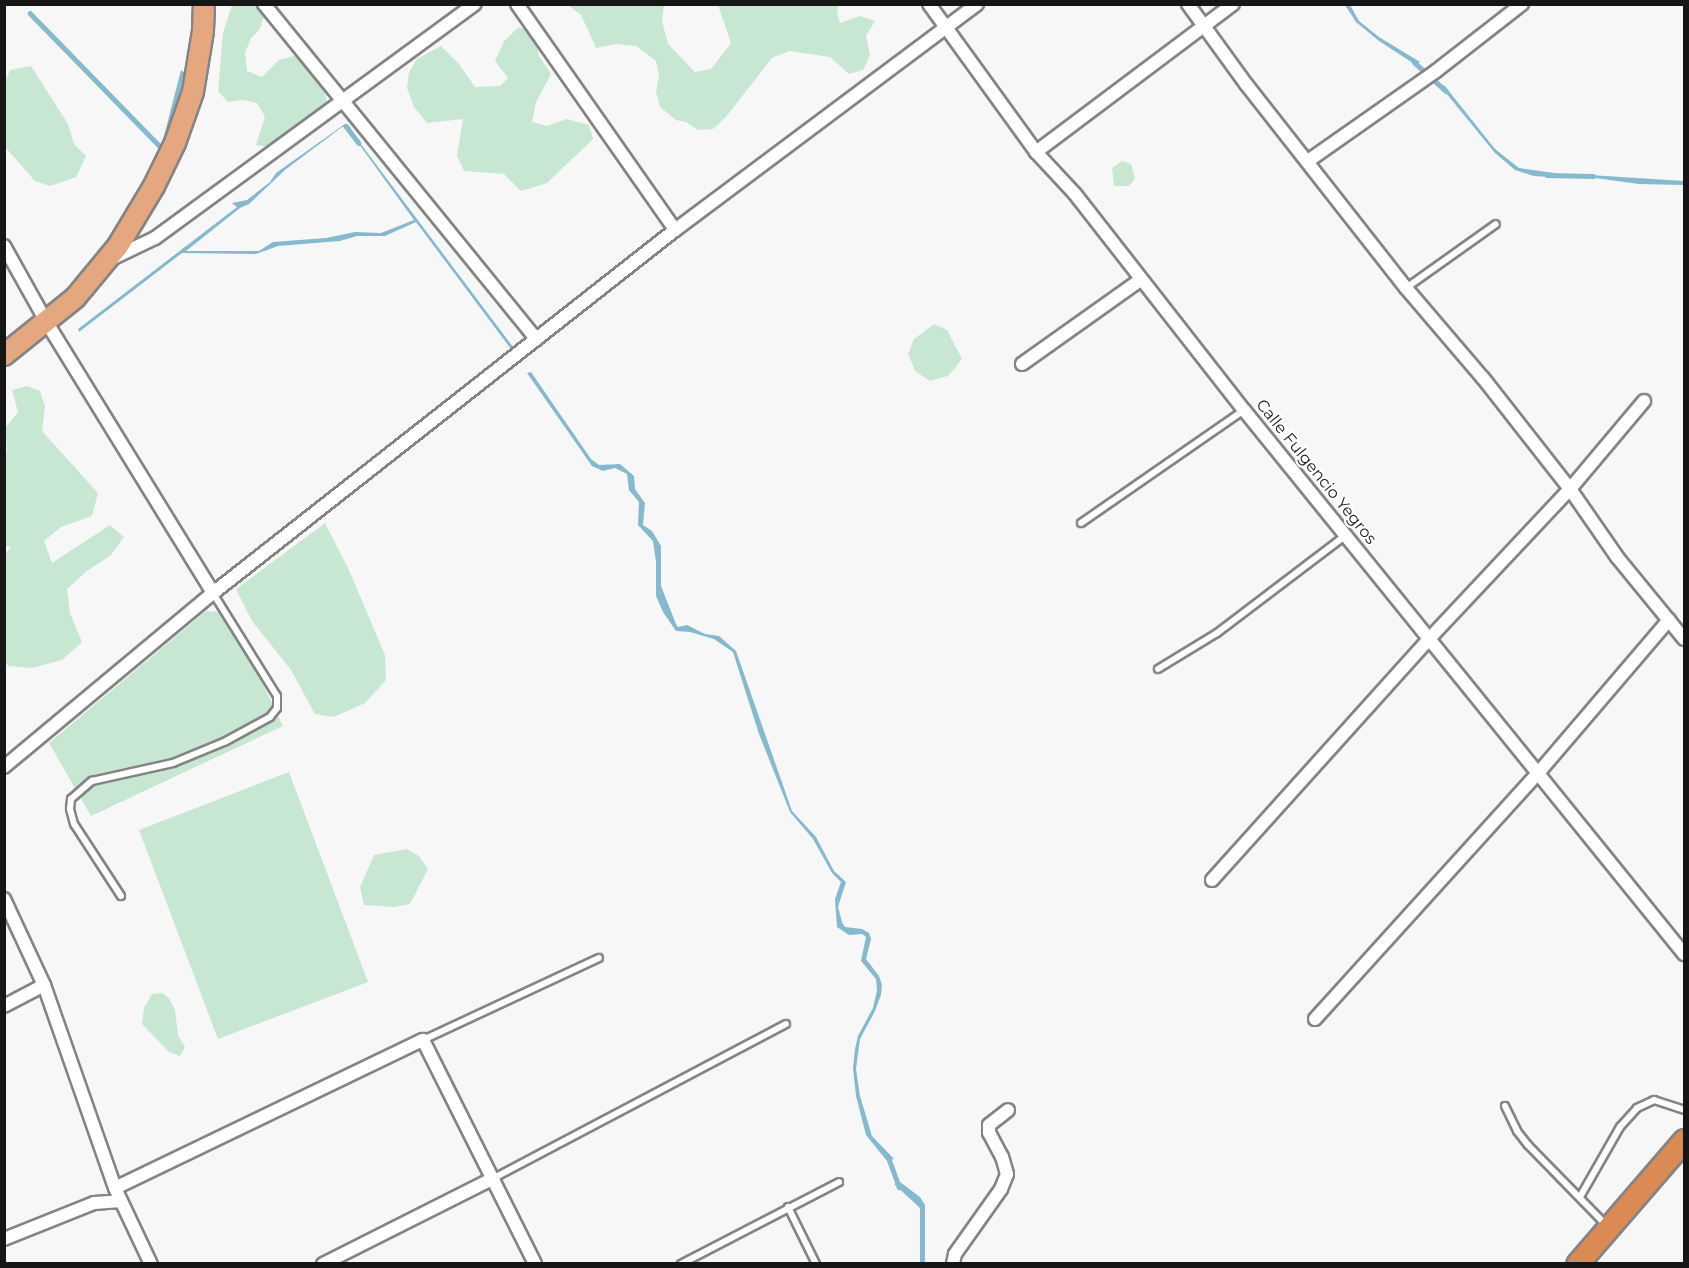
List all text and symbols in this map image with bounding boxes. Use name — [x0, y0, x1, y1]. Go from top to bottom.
street label: Calle Fulgencio Yegros — [1252, 396, 1380, 548]

